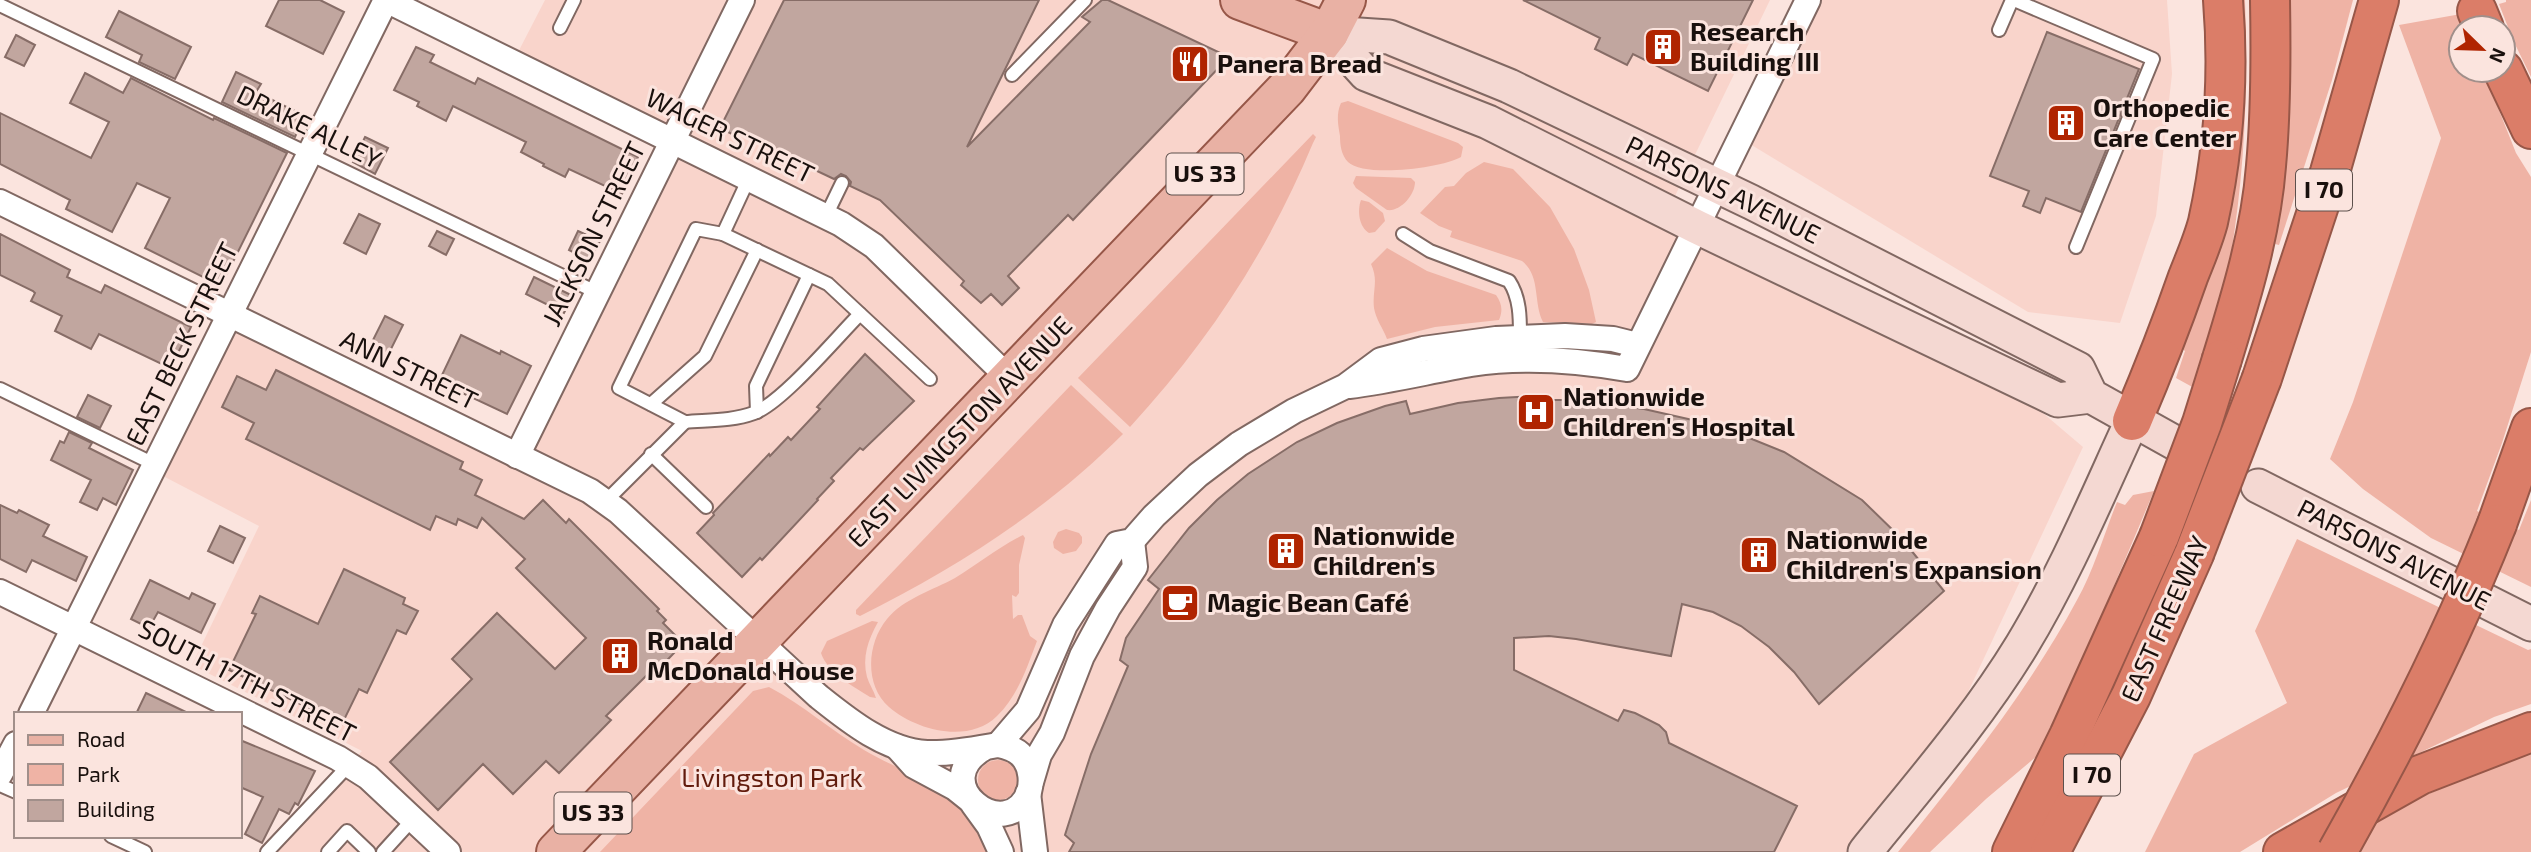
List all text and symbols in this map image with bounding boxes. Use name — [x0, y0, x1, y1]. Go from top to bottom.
north arrow — [2447, 14, 2517, 84]
place label: Research Building III — [1690, 15, 1820, 76]
building icon: Research Building III — [1642, 26, 1684, 68]
restaurant icon: Panera Bread — [1169, 43, 1211, 85]
text: N — [2485, 45, 2511, 67]
place label: Panera Bread — [1217, 47, 1382, 78]
street label: DRAKE ALLEY — [232, 77, 387, 174]
street label: WAGER STREET — [642, 81, 820, 189]
place label: Orthopedic Care Center — [2093, 91, 2236, 152]
building icon: Orthopedic Care Center — [2045, 102, 2087, 144]
street label: PARSONS AVENUE — [1621, 128, 1826, 249]
street label: JACKSON STREET — [535, 136, 651, 331]
road number: US 33 — [1166, 154, 1244, 194]
road number: I 70 — [2296, 170, 2352, 210]
street label: EAST BECK STREET — [118, 237, 243, 450]
street label: EAST LIVINGSTON AVENUE — [840, 309, 1077, 553]
street label: ANN STREET — [336, 322, 483, 415]
place label: Nationwide Children's Hospital — [1563, 380, 1795, 441]
hospital icon: Nationwide Children's Hospital — [1515, 391, 1557, 433]
street label: PARSONS AVENUE — [2293, 492, 2496, 616]
place label: Nationwide Children's — [1313, 519, 1455, 580]
place label: Nationwide Children's Expansion — [1786, 523, 2042, 584]
building icon: Nationwide Children's — [1265, 530, 1307, 572]
street label: EAST FREEWAY — [2113, 530, 2214, 706]
building icon: Nationwide Children's Expansion — [1738, 534, 1780, 576]
cafe icon: Magic Bean Café — [1159, 582, 1201, 624]
place label: Magic Bean Café — [1207, 586, 1409, 617]
street label: SOUTH 17TH STREET — [134, 611, 361, 748]
place label: Ronald McDonald House — [647, 624, 854, 685]
building icon: Ronald McDonald House — [599, 635, 641, 677]
legend — [14, 712, 242, 838]
text: Road — [77, 726, 125, 751]
road number: I 70 — [2064, 754, 2120, 796]
text: Park — [77, 761, 120, 786]
park label: Livingston Park — [681, 761, 863, 792]
road number: US 33 — [554, 792, 632, 834]
text: Building — [77, 796, 155, 821]

